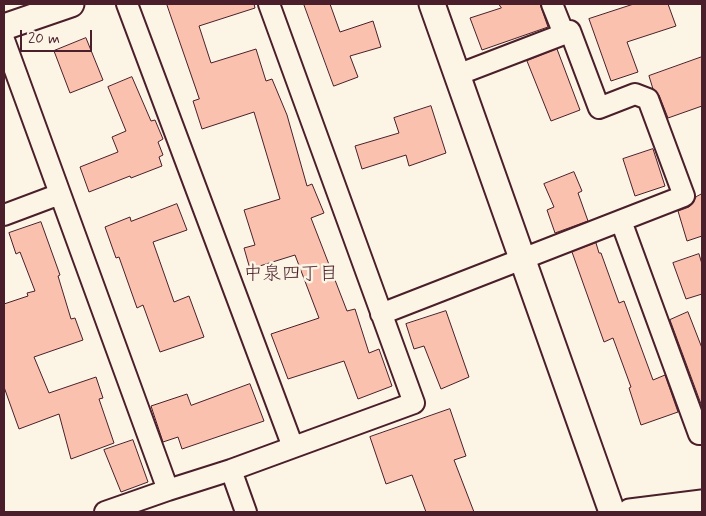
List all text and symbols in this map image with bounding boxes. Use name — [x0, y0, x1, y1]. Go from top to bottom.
scale bar — [22, 20, 95, 52]
text: 20 m — [28, 29, 60, 49]
district label: 中泉四丁目 — [244, 264, 338, 286]

